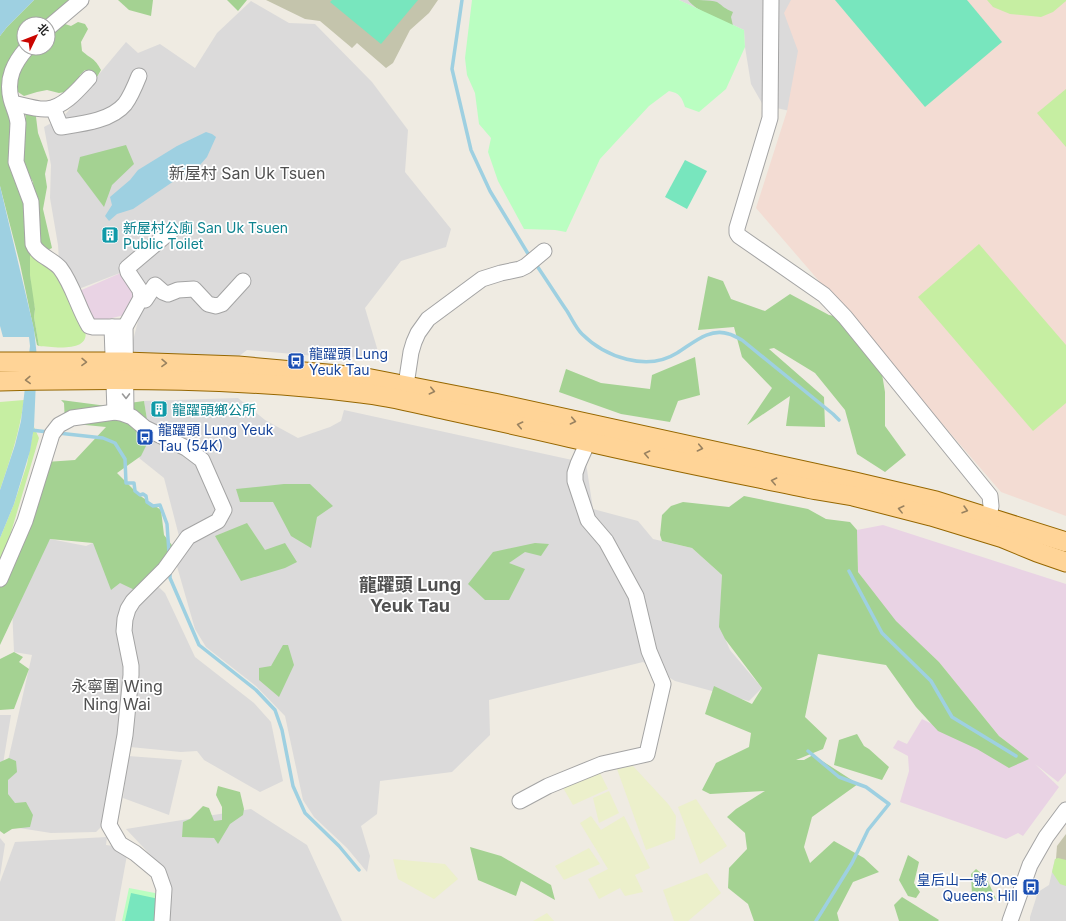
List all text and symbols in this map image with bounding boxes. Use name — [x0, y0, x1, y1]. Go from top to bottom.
north arrow — [16, 16, 56, 56]
text: 北 — [34, 20, 52, 38]
district label: 新屋村 San Uk Tsuen — [169, 163, 325, 183]
place label: 新屋村公廁 San Uk Tsuen Public Toilet — [123, 219, 288, 252]
building icon: 新屋村公廁 San Uk Tsuen Public Toilet — [100, 225, 120, 245]
place label: 龍躍頭 Lung Yeuk Tau — [309, 345, 388, 378]
bus stop icon: 龍躍頭 Lung Yeuk Tau — [286, 351, 306, 371]
one-way arrow — [81, 358, 87, 366]
one-way arrow — [161, 359, 167, 368]
one-way arrow — [25, 376, 31, 384]
one-way arrow — [429, 386, 436, 394]
one-way arrow — [122, 393, 130, 399]
building icon: 龍躍頭鄉公所 — [149, 399, 169, 419]
place label: 龍躍頭鄉公所 — [172, 401, 256, 418]
one-way arrow — [570, 416, 576, 424]
place label: 龍躍頭 Lung Yeuk Tau (54K) — [158, 421, 274, 454]
one-way arrow — [517, 422, 523, 430]
bus stop icon: 龍躍頭 Lung Yeuk Tau (54K) — [135, 427, 155, 447]
one-way arrow — [697, 443, 704, 451]
one-way arrow — [643, 450, 650, 458]
one-way arrow — [771, 477, 777, 485]
one-way arrow — [897, 505, 904, 513]
one-way arrow — [962, 505, 969, 514]
district label: 龍躍頭 Lung Yeuk Tau — [359, 574, 461, 616]
district label: 永寧圍 Wing Ning Wai — [71, 676, 163, 714]
place label: 皇后山一號 One Queens Hill — [917, 871, 1018, 904]
bus stop icon: 皇后山一號 One Queens Hill — [1021, 877, 1041, 897]

